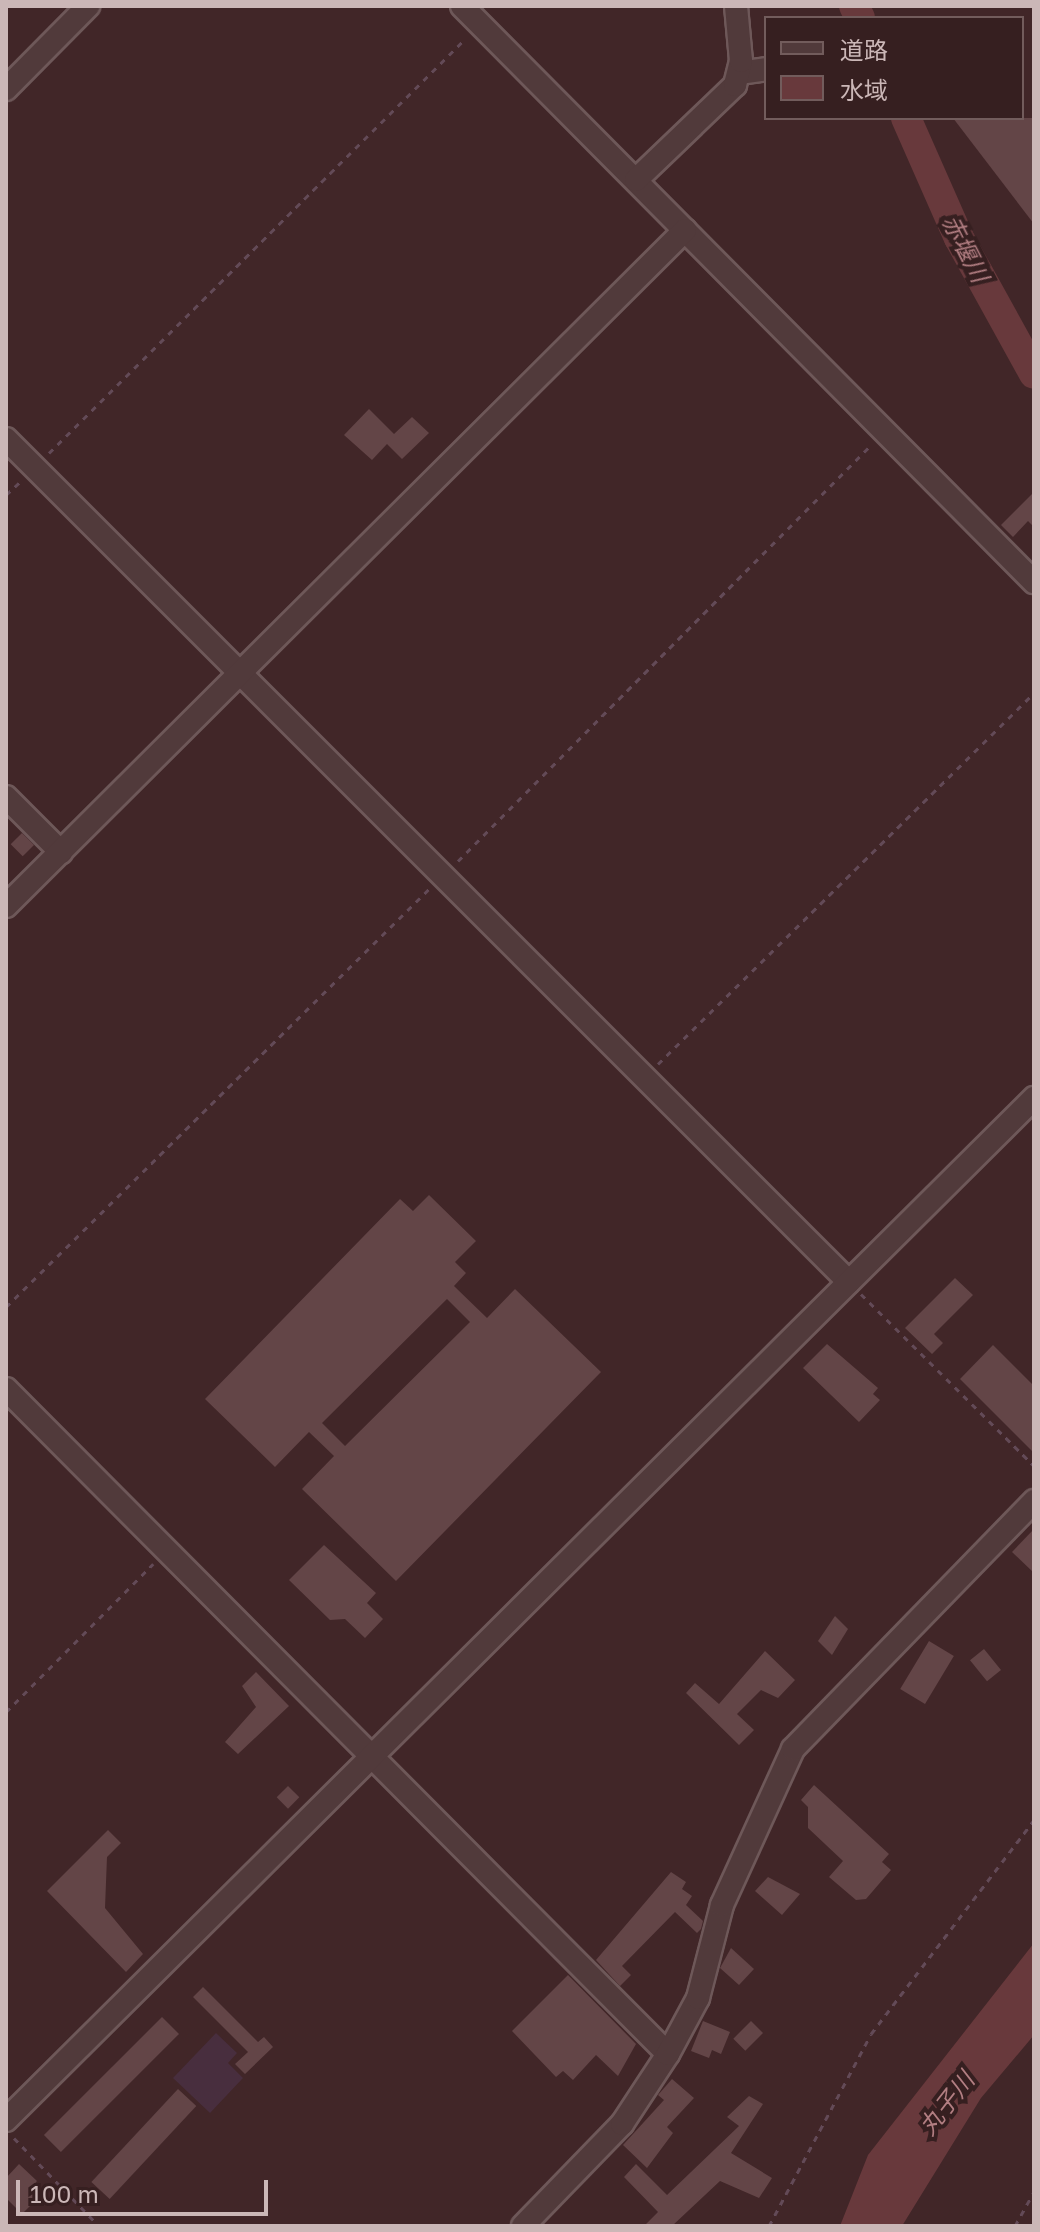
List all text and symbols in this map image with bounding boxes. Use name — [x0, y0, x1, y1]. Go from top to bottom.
legend — [764, 16, 1024, 120]
text: 道路 — [840, 35, 888, 64]
text: 水域 — [840, 75, 888, 104]
water label: 赤堰川 — [937, 209, 995, 287]
water label: 丸子川 — [912, 2066, 980, 2140]
scale bar — [20, 2164, 272, 2214]
text: 100 m — [30, 2179, 99, 2208]

